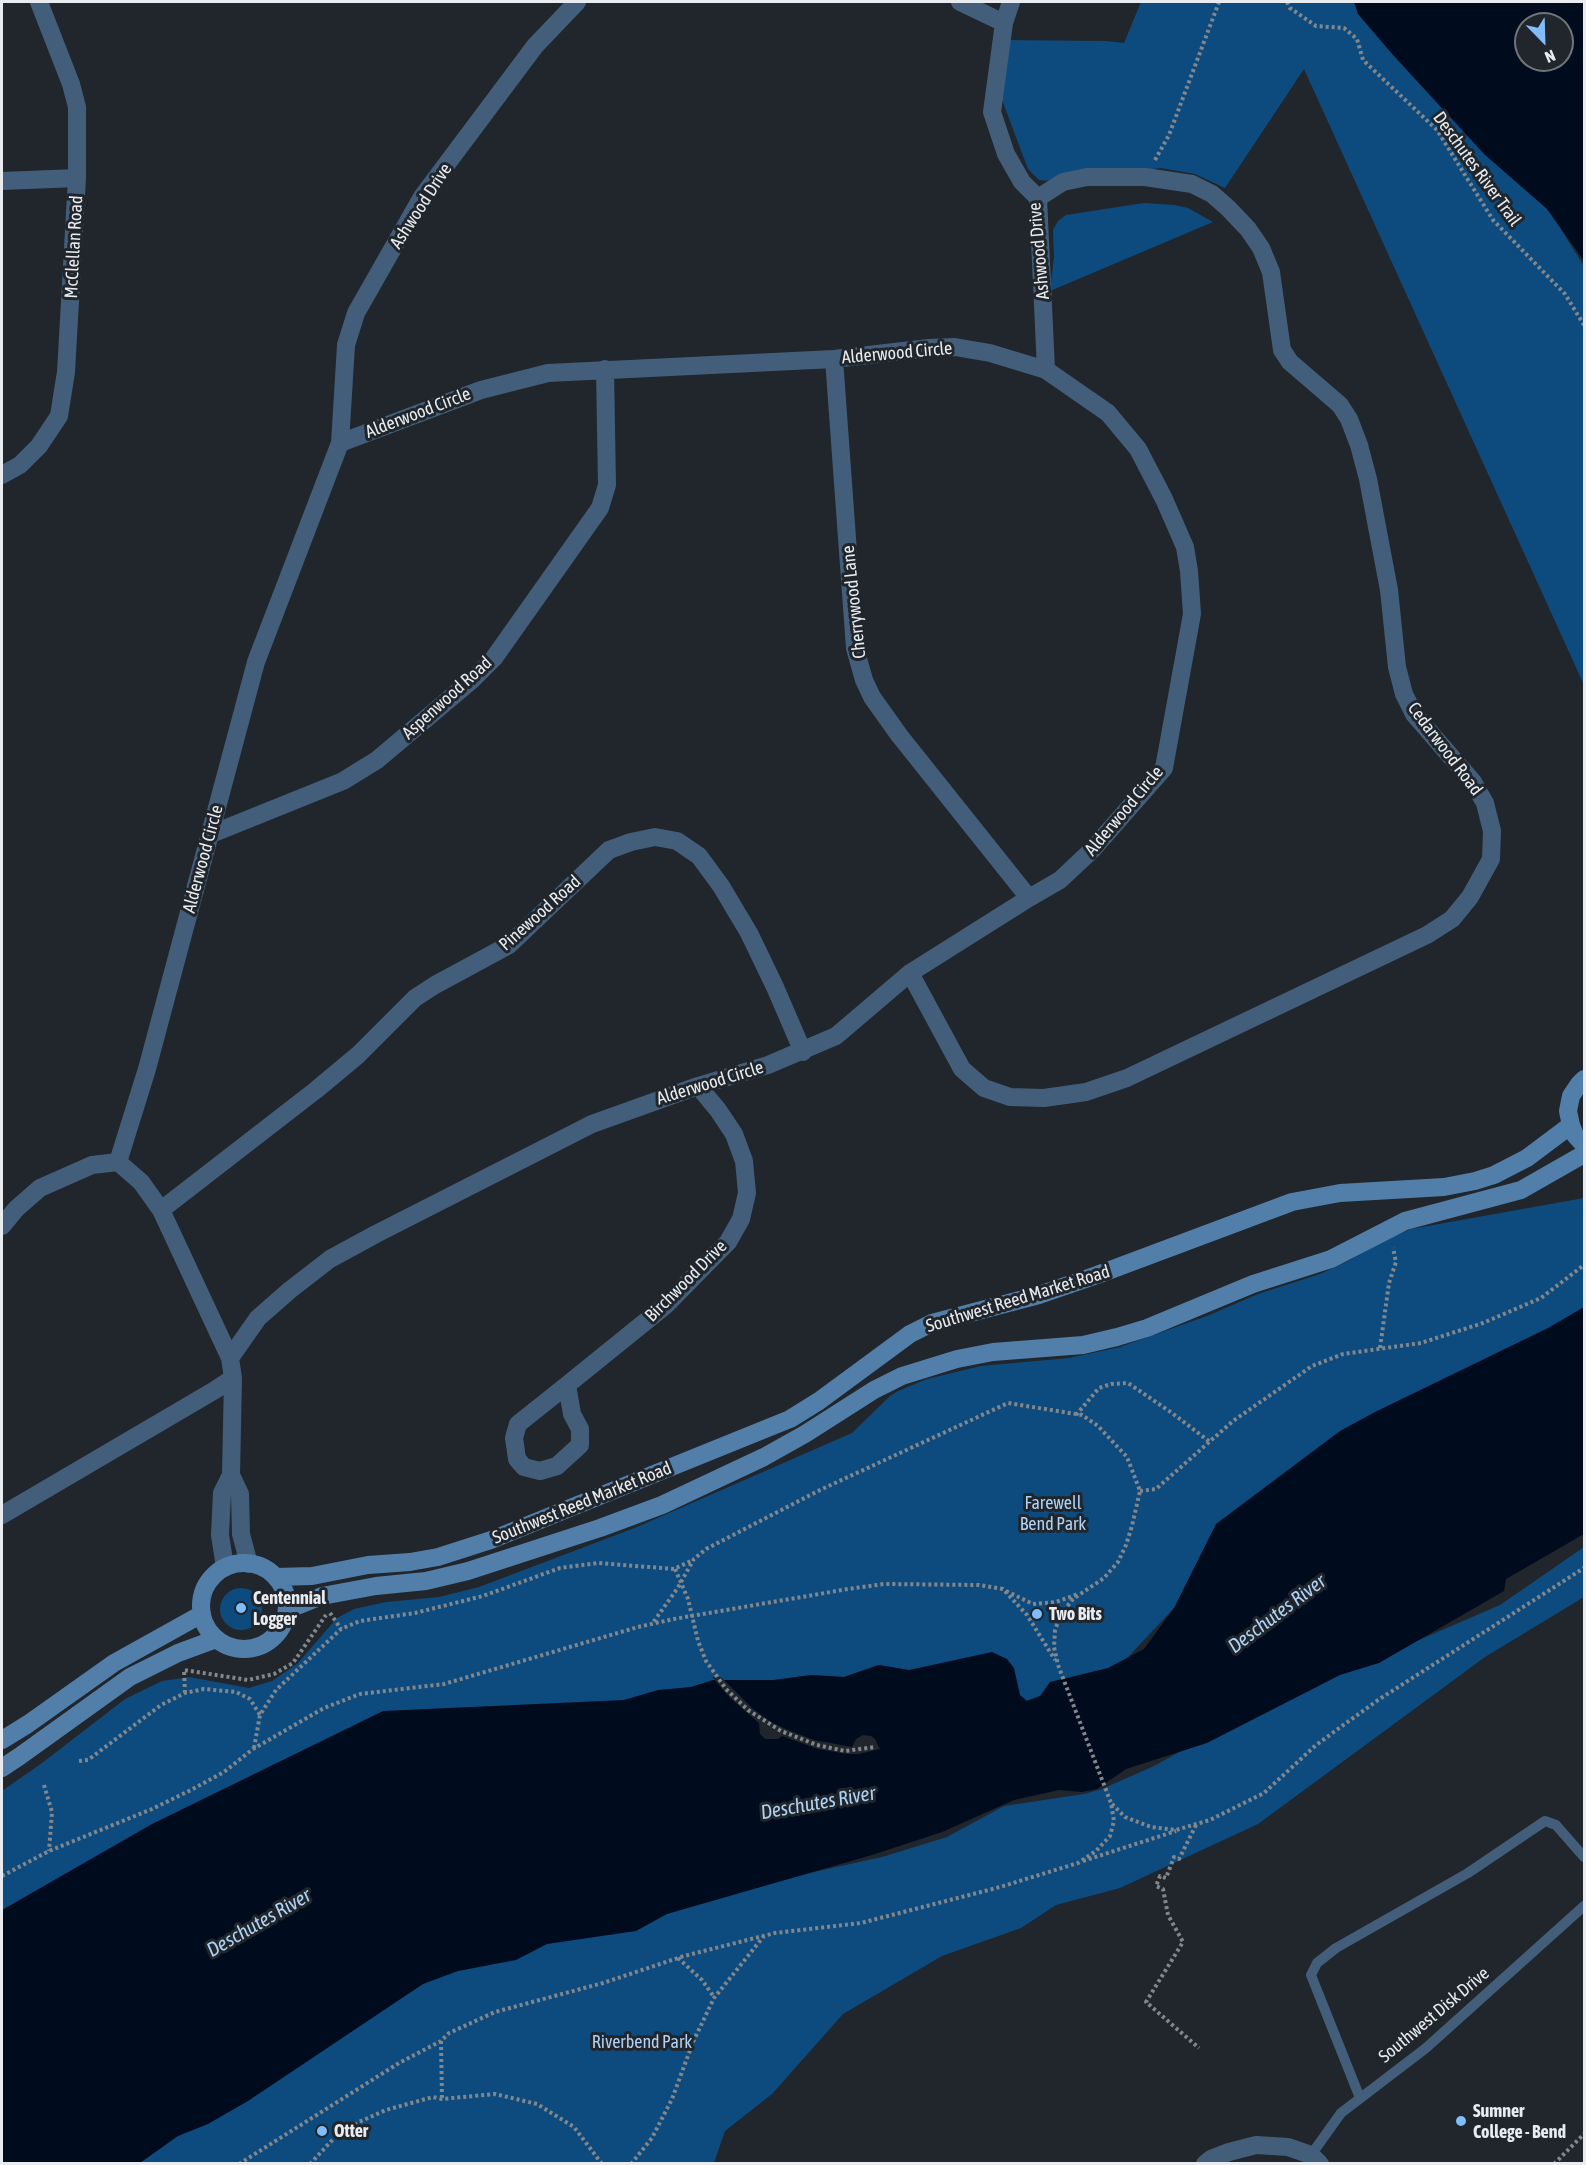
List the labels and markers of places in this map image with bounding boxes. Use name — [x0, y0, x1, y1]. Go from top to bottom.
place label: Centennial Logger — [253, 1587, 326, 1630]
marker: Centennial Logger — [234, 1601, 248, 1615]
place label: Two Bits — [1049, 1603, 1102, 1625]
marker: Two Bits — [1030, 1607, 1044, 1621]
place label: Sumner College - Bend — [1473, 2100, 1566, 2142]
marker: Sumner College - Bend — [1454, 2114, 1468, 2128]
place label: Otter — [334, 2120, 368, 2142]
marker: Otter — [315, 2124, 329, 2138]

